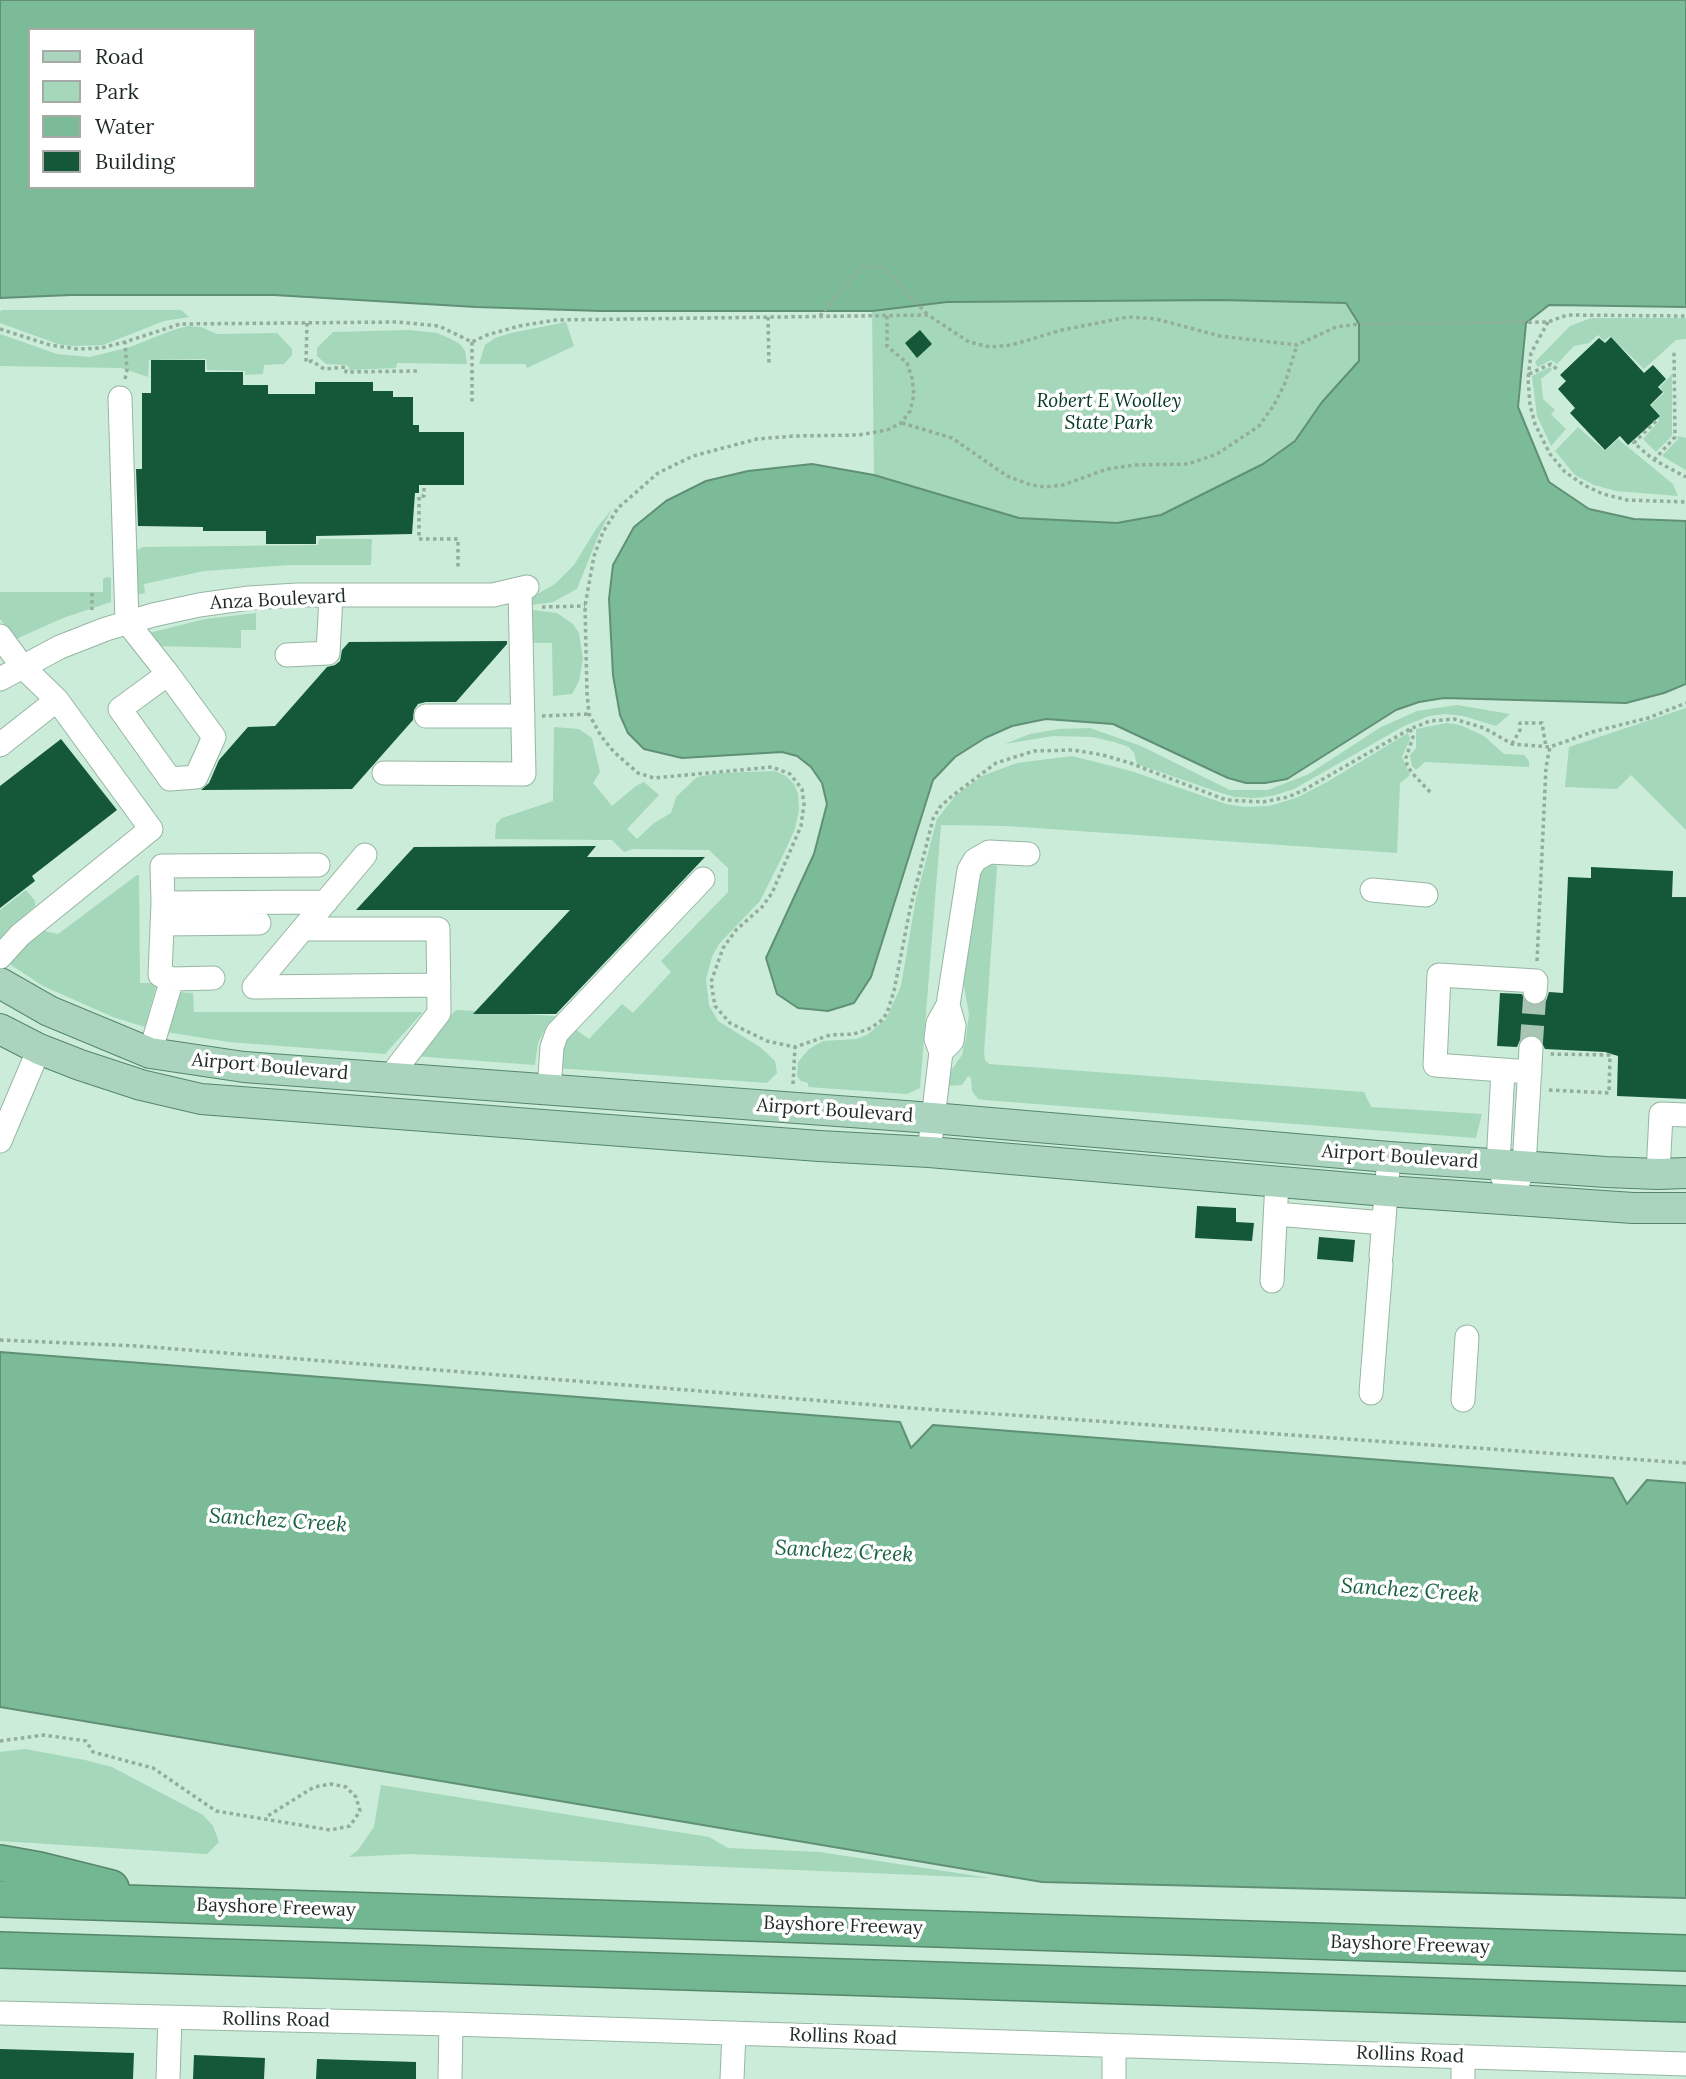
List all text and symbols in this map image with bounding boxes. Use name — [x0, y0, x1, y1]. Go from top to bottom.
legend — [28, 28, 256, 189]
text: Road — [95, 43, 144, 70]
text: Park — [95, 78, 139, 105]
text: Water — [95, 113, 154, 140]
text: Building — [95, 148, 175, 175]
park label: Robert E Woolley State Park — [1037, 391, 1181, 435]
street label: Anza Boulevard — [209, 585, 347, 615]
street label: Airport Boulevard — [191, 1049, 349, 1085]
street label: Airport Boulevard — [756, 1094, 914, 1128]
street label: Airport Boulevard — [1321, 1140, 1479, 1174]
water label: Sanchez Creek — [208, 1504, 348, 1538]
water label: Sanchez Creek — [774, 1536, 914, 1568]
water label: Sanchez Creek — [1340, 1574, 1480, 1608]
street label: Bayshore Freeway — [196, 1894, 356, 1922]
street label: Bayshore Freeway — [763, 1912, 923, 1940]
street label: Bayshore Freeway — [1330, 1931, 1490, 1959]
street label: Rollins Road — [222, 2008, 330, 2032]
street label: Rollins Road — [789, 2024, 897, 2050]
street label: Rollins Road — [1356, 2042, 1464, 2068]

